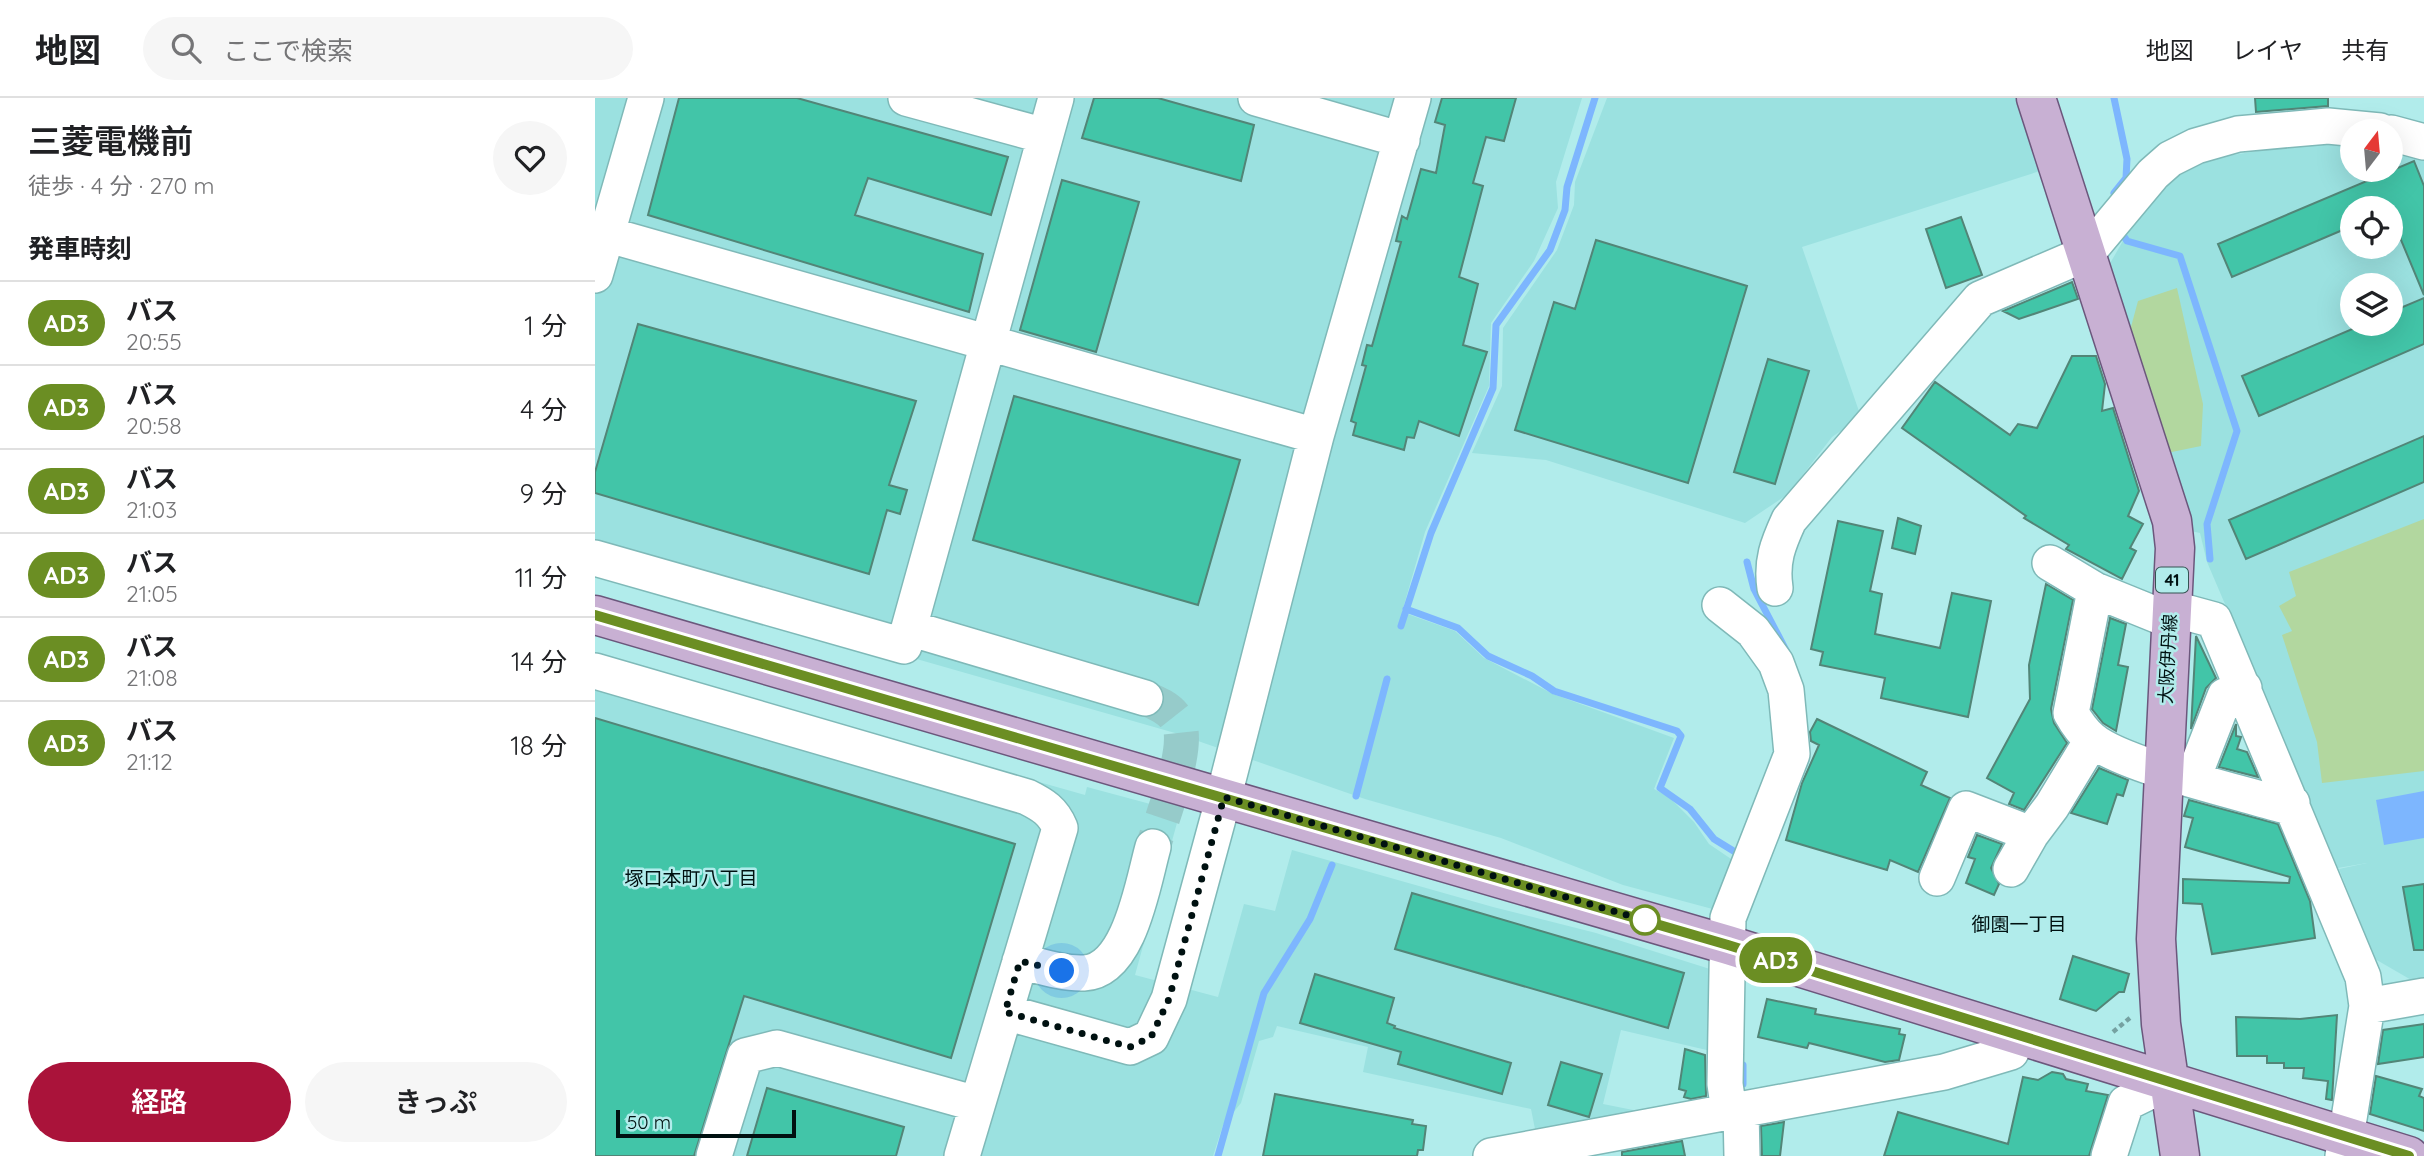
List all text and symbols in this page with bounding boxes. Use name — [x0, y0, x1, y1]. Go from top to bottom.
search box — [143, 17, 633, 80]
text: 地図 — [35, 29, 101, 70]
icon: search — [167, 29, 205, 67]
text: ここで検索 — [223, 34, 353, 67]
text: 地図 — [2146, 35, 2194, 65]
text: レイヤ — [2232, 35, 2303, 65]
text: 共有 — [2341, 35, 2389, 65]
north arrow — [2340, 119, 2403, 182]
map controls — [2340, 119, 2403, 336]
text: 三菱電機前 — [28, 120, 193, 161]
button: heart — [493, 121, 567, 195]
text: 徒歩 · 4 分 · 270 m — [28, 171, 215, 200]
button: locate — [2340, 196, 2403, 259]
text: 発車時刻 — [28, 232, 132, 265]
button: layers — [2340, 273, 2403, 336]
text: バス — [126, 294, 178, 327]
text: AD3 — [44, 308, 89, 338]
text: 1 分 — [524, 309, 567, 342]
text: 20:55 — [126, 327, 182, 356]
text: バス — [126, 378, 178, 411]
text: AD3 — [44, 392, 89, 422]
text: 4 分 — [520, 393, 567, 426]
text: 20:58 — [126, 411, 182, 440]
text: バス — [126, 462, 178, 495]
text: AD3 — [44, 476, 89, 506]
text: 9 分 — [519, 477, 567, 510]
text: 21:03 — [126, 495, 177, 524]
text: バス — [126, 546, 178, 579]
text: AD3 — [44, 560, 89, 590]
text: 11 分 — [515, 561, 567, 594]
road number: 41 — [2156, 568, 2188, 593]
text: 21:05 — [126, 579, 178, 608]
street label: 大阪伊丹線 — [2154, 613, 2181, 705]
text: バス — [126, 630, 178, 663]
text: AD3 — [44, 644, 89, 674]
text: 14 分 — [511, 645, 567, 678]
text: 21:08 — [126, 663, 178, 692]
text: バス — [126, 714, 178, 747]
text: AD3 — [44, 728, 89, 758]
text: 18 分 — [510, 729, 567, 762]
text: 21:12 — [126, 747, 173, 776]
district label: 塚口本町八丁目 — [624, 866, 758, 890]
unlabelled marker — [1630, 905, 1660, 935]
district label: 御園一丁目 — [1971, 912, 2067, 936]
line badge: AD3 — [1736, 937, 1816, 983]
text: AD3 — [1753, 945, 1799, 975]
your location — [1044, 953, 1079, 988]
button: 経路 — [28, 1062, 291, 1142]
button: きっぷ — [305, 1062, 567, 1142]
scale bar — [616, 1107, 796, 1139]
text: 50 m — [627, 1110, 671, 1134]

